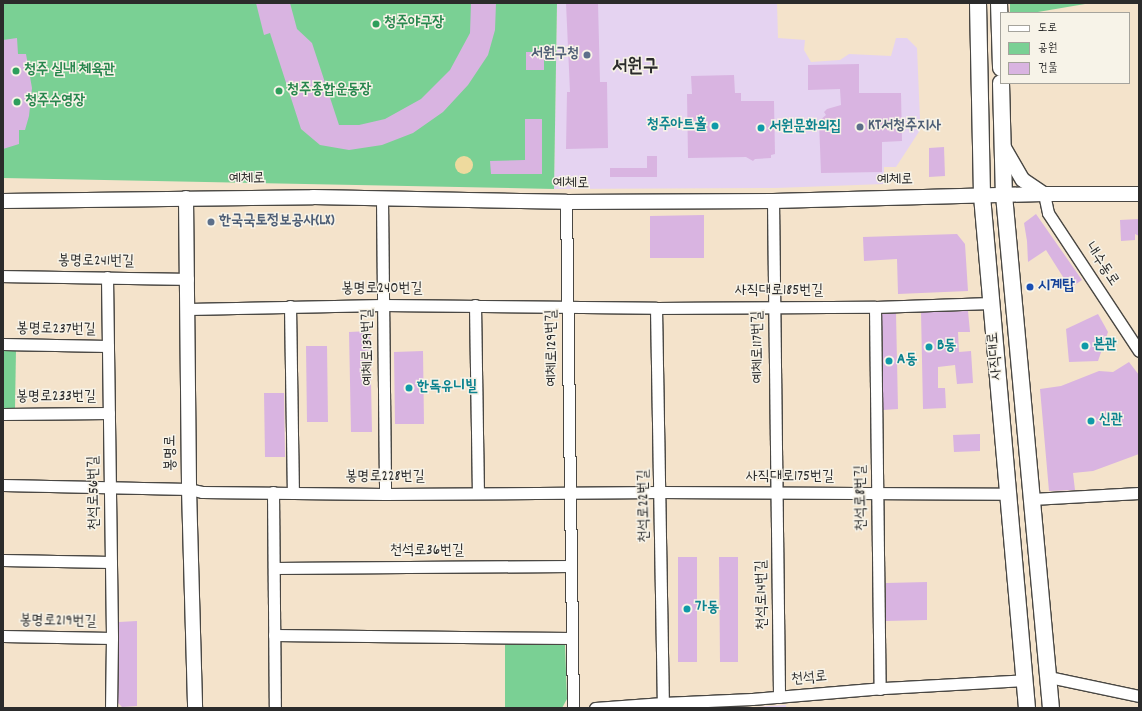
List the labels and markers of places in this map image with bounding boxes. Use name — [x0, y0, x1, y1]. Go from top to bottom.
place label: 청주야구장 — [384, 15, 444, 33]
marker: 청주야구장 — [371, 19, 381, 29]
place label: 서원구청 — [531, 46, 579, 64]
marker: 서원구청 — [582, 50, 592, 60]
place label: 청주 실내 체육관 — [24, 62, 115, 80]
marker: 청주 실내 체육관 — [11, 66, 21, 76]
place label: 청주종합운동장 — [287, 82, 371, 100]
marker: 청주종합운동장 — [274, 86, 284, 96]
place label: 청주수영장 — [25, 93, 85, 111]
marker: 청주수영장 — [12, 97, 22, 107]
place label: 청주아트홀 — [647, 117, 707, 135]
place label: KT서청주지사 — [868, 118, 941, 136]
place label: 서원문화의집 — [769, 119, 841, 137]
marker: 청주아트홀 — [710, 121, 720, 131]
marker: KT서청주지사 — [855, 122, 865, 132]
marker: 서원문화의집 — [756, 123, 766, 133]
place label: 한국국토정보공사(LX) — [219, 213, 334, 231]
marker: 한국국토정보공사(LX) — [206, 217, 216, 227]
place label: 시계탑 — [1038, 278, 1074, 296]
marker: 시계탑 — [1025, 282, 1035, 292]
place label: 본관 — [1093, 337, 1117, 355]
place label: B동 — [937, 338, 956, 356]
marker: 본관 — [1080, 341, 1090, 351]
marker: B동 — [924, 342, 934, 352]
place label: A동 — [897, 352, 917, 370]
marker: A동 — [884, 356, 894, 366]
place label: 한독유니빌 — [417, 379, 477, 397]
marker: 한독유니빌 — [404, 383, 414, 393]
place label: 신관 — [1099, 412, 1123, 430]
marker: 신관 — [1086, 416, 1096, 426]
place label: 가동 — [695, 600, 719, 618]
marker: 가동 — [682, 604, 692, 614]

